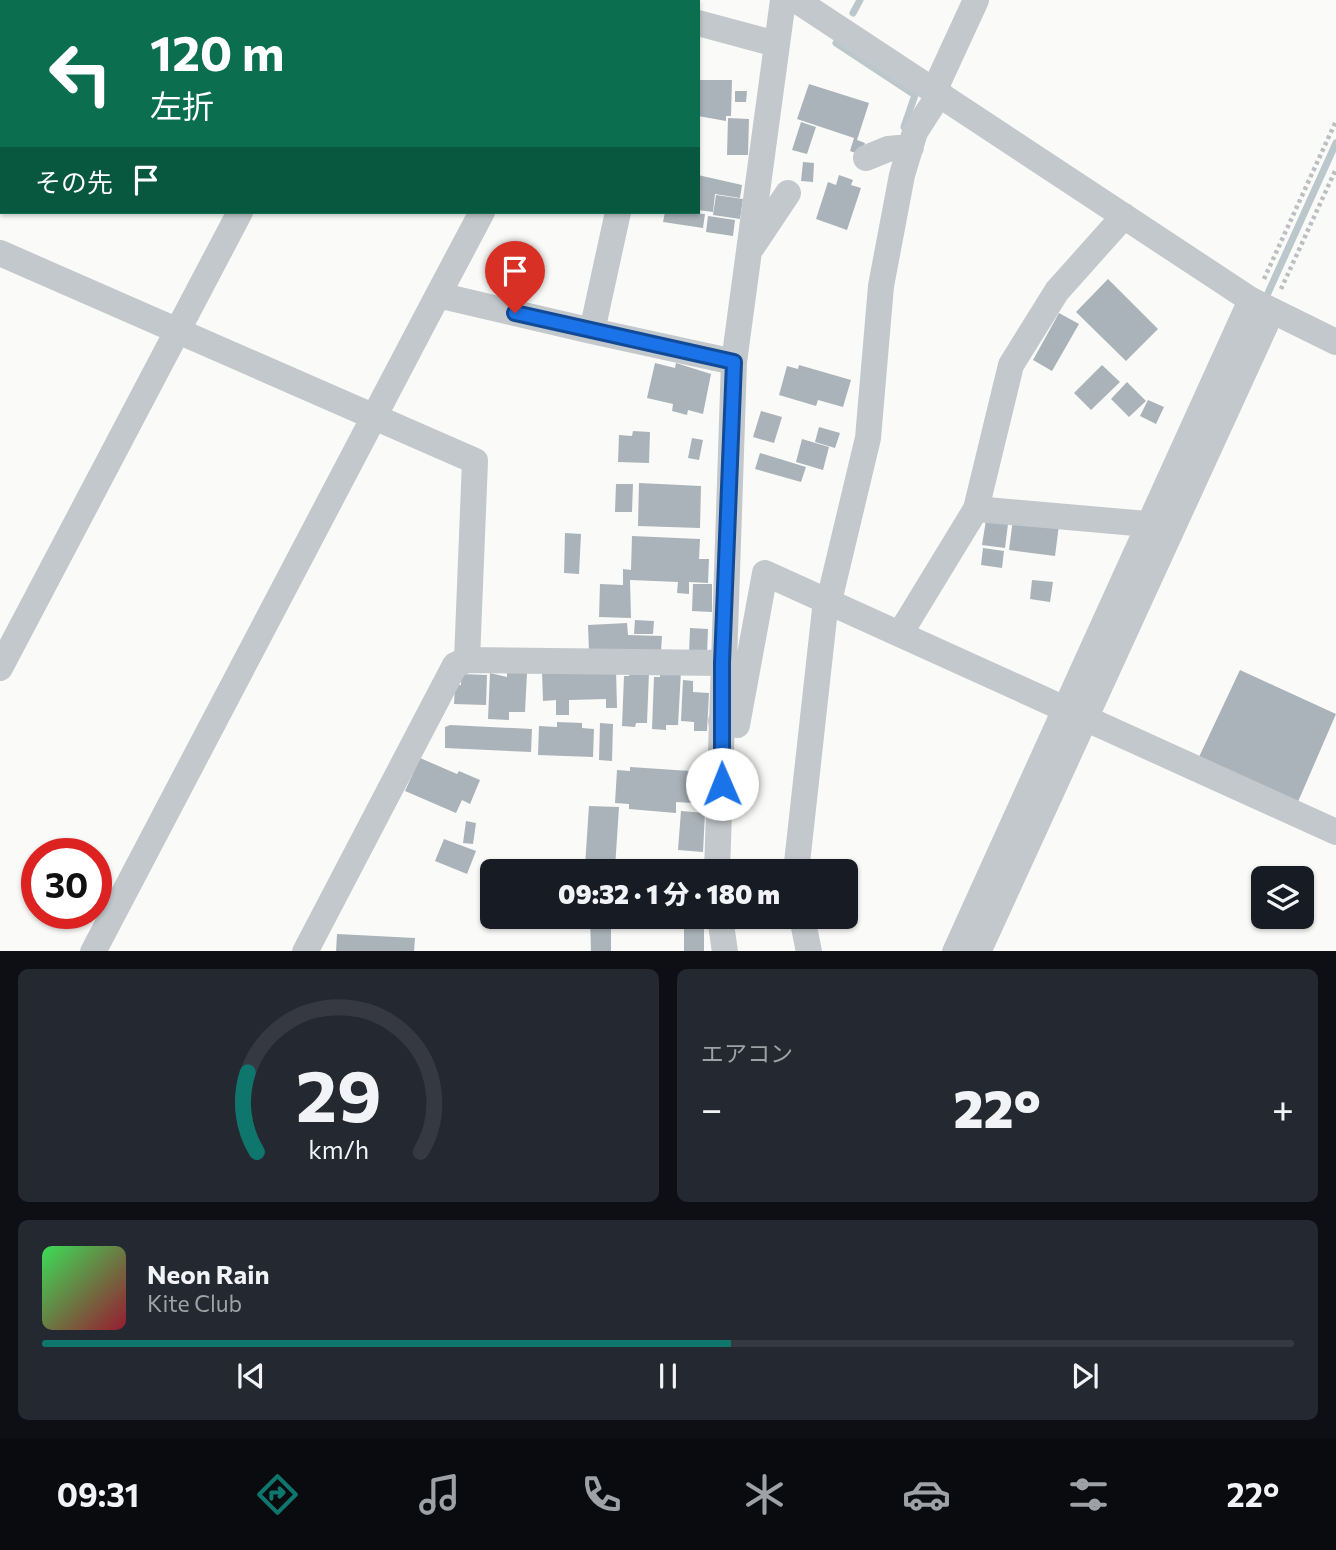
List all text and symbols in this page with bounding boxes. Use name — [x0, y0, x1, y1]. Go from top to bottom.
text: 120 m — [150, 21, 284, 81]
icon: left — [35, 28, 126, 119]
text: 左折 — [150, 85, 214, 125]
icon: arrive — [127, 161, 165, 199]
text: その先 — [35, 166, 113, 197]
pin — [485, 241, 545, 313]
icon: arrive — [496, 252, 534, 290]
position arrow — [685, 747, 759, 821]
speed limit sign: 30 — [21, 838, 112, 929]
map controls — [1251, 866, 1314, 929]
button: layers — [1251, 866, 1314, 929]
text: 09:32 · 1 分 · 180 m — [558, 878, 780, 909]
text: エアコン — [701, 1039, 793, 1067]
text: 29 — [296, 1048, 381, 1137]
text: 22° — [953, 1075, 1041, 1139]
text: − — [701, 1084, 723, 1131]
text: + — [1272, 1084, 1294, 1131]
text: km/h — [308, 1133, 369, 1163]
text: Neon Rain — [147, 1258, 270, 1289]
text: Kite Club — [147, 1289, 242, 1317]
icon: previous — [232, 1357, 270, 1395]
icon: pause — [649, 1357, 687, 1395]
icon: next — [1066, 1357, 1104, 1395]
icon: directions — [253, 1470, 302, 1519]
icon: music — [415, 1470, 464, 1519]
icon: phone — [577, 1470, 626, 1519]
icon: climate — [740, 1470, 789, 1519]
icon: car — [902, 1470, 951, 1519]
icon: filters — [1064, 1470, 1113, 1519]
text: 09:31 — [57, 1474, 139, 1514]
text: 22° — [1227, 1474, 1279, 1514]

